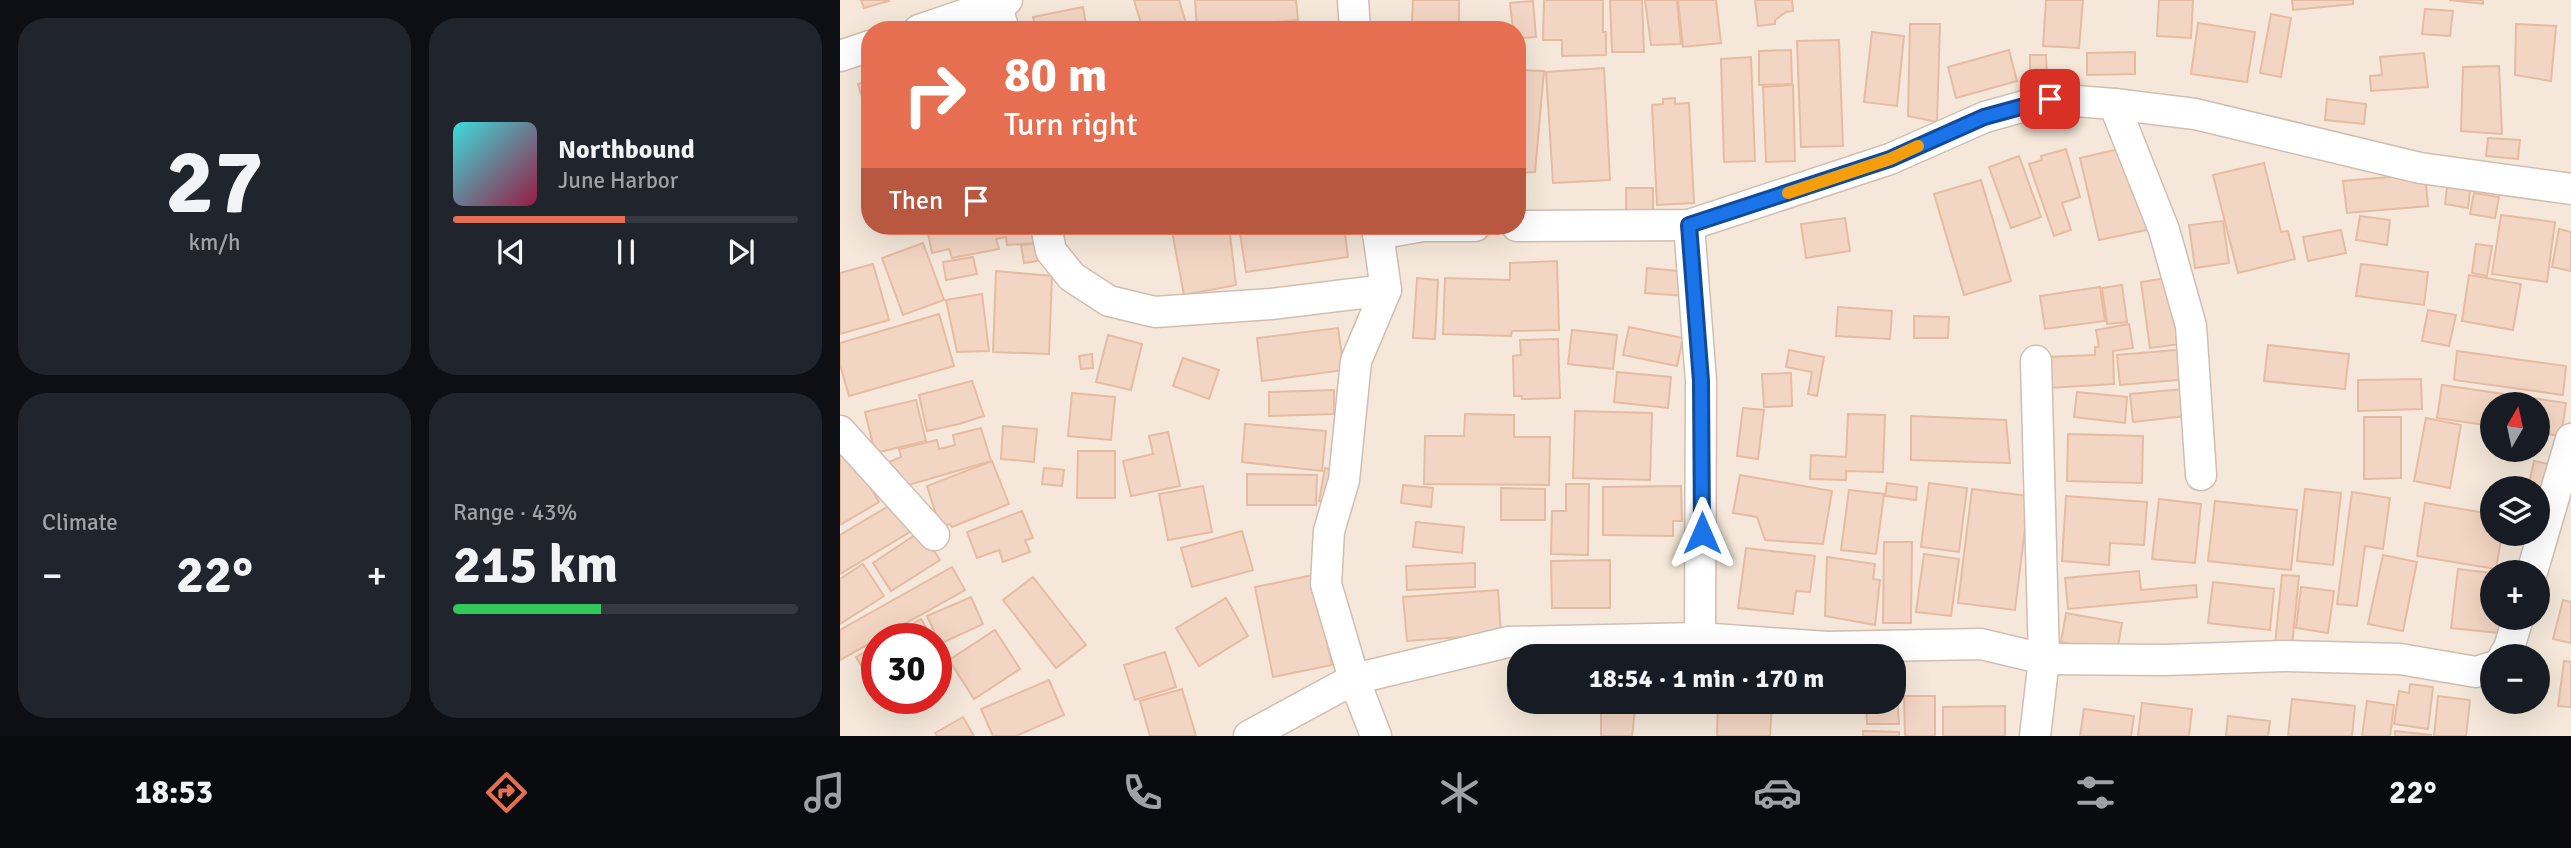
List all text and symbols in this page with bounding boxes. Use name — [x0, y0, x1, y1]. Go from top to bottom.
text: 80 m — [1004, 45, 1107, 105]
icon: right — [889, 49, 980, 140]
pin — [2020, 69, 2080, 129]
icon: arrive — [2031, 80, 2069, 118]
text: Turn right — [1004, 105, 1137, 144]
text: 27 — [165, 126, 264, 239]
text: Northbound — [558, 134, 695, 166]
text: June Harbor — [558, 166, 678, 195]
icon: arrive — [957, 182, 995, 220]
text: Then — [889, 185, 943, 217]
text: km/h — [188, 228, 241, 257]
icon: previous — [492, 233, 530, 271]
icon: pause — [607, 233, 645, 271]
icon: next — [722, 233, 760, 271]
north arrow — [2480, 392, 2550, 462]
map controls — [2480, 392, 2550, 714]
button: layers — [2480, 476, 2550, 546]
position arrow — [1665, 496, 1739, 570]
text: Range · 43% — [453, 498, 577, 527]
text: Climate — [42, 508, 118, 537]
text: 215 km — [453, 533, 618, 597]
text: 22° — [176, 543, 253, 607]
text: − — [42, 552, 63, 599]
text: + — [366, 552, 387, 599]
button: + — [2480, 560, 2550, 630]
speed limit sign: 30 — [861, 623, 952, 714]
button: − — [2480, 644, 2550, 714]
text: 18:54 · 1 min · 170 m — [1589, 663, 1824, 695]
icon: directions — [482, 768, 531, 817]
icon: music — [800, 768, 849, 817]
icon: phone — [1118, 768, 1167, 817]
icon: climate — [1435, 768, 1484, 817]
icon: car — [1753, 768, 1802, 817]
icon: filters — [2071, 768, 2120, 817]
text: 18:53 — [134, 773, 213, 812]
text: 22° — [2389, 773, 2436, 812]

